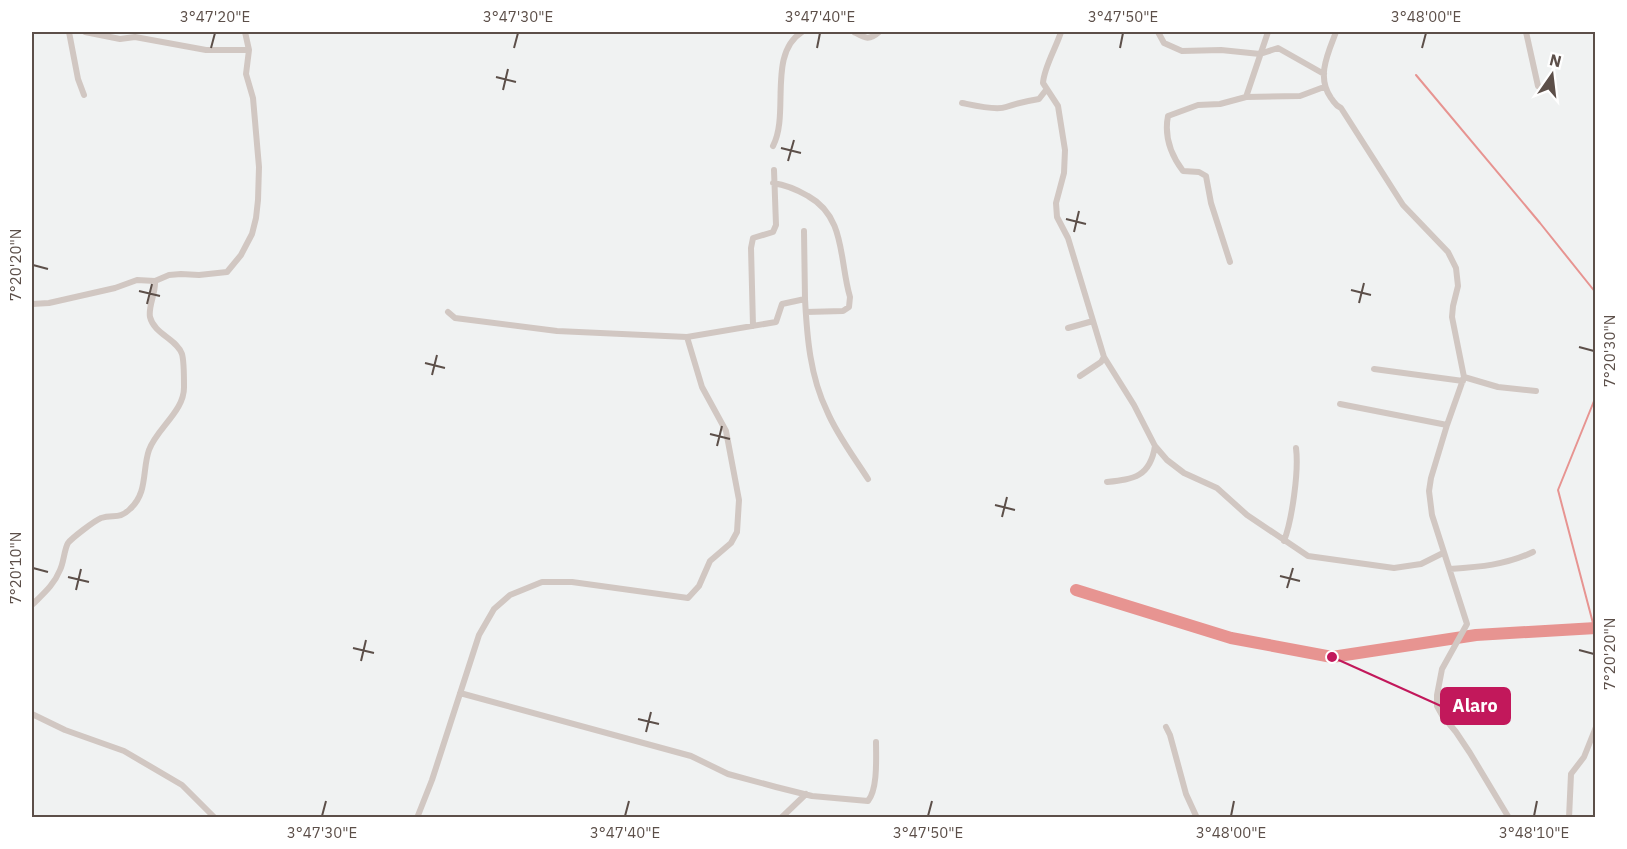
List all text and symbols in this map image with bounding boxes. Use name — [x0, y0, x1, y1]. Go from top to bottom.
text: 3°47'20"E — [180, 7, 250, 26]
text: 3°47'30"E — [483, 7, 553, 26]
text: 3°47'40"E — [785, 7, 855, 26]
text: 3°47'50"E — [1088, 7, 1158, 26]
text: 3°48'00"E — [1391, 7, 1461, 26]
north arrow — [1522, 45, 1582, 105]
text: N — [1548, 49, 1564, 72]
text: 7°20'20"N — [6, 229, 25, 301]
text: 7°20'30"N — [1600, 315, 1619, 387]
text: 7°20'10"N — [6, 532, 25, 604]
text: 7°20'20"N — [1600, 618, 1619, 690]
callout: Alaro — [1441, 688, 1510, 724]
text: Alaro — [1452, 694, 1498, 717]
text: 3°47'30"E — [287, 823, 357, 842]
text: 3°47'40"E — [590, 823, 660, 842]
text: 3°47'50"E — [893, 823, 963, 842]
text: 3°48'00"E — [1196, 823, 1266, 842]
text: 3°48'10"E — [1499, 823, 1569, 842]

